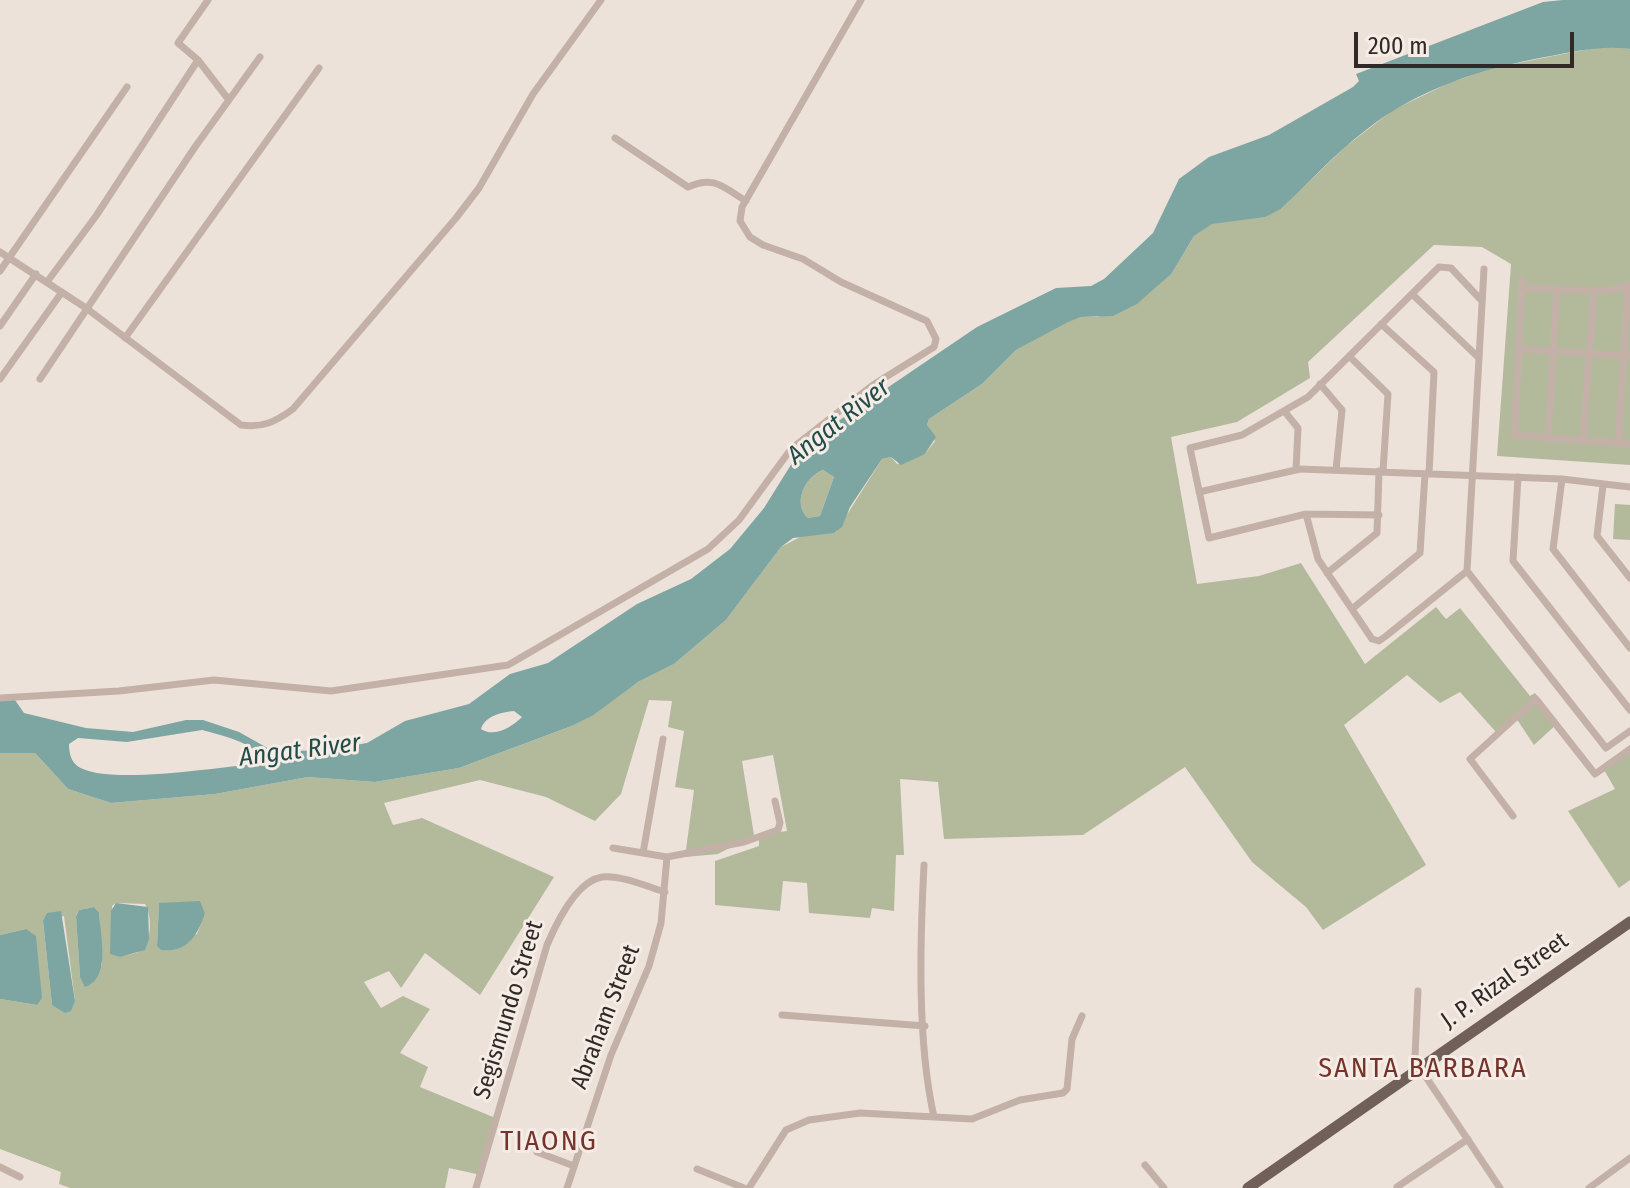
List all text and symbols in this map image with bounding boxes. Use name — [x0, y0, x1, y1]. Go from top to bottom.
scale bar — [1358, 16, 1578, 66]
text: 200 m — [1368, 32, 1428, 60]
water label: Angat River — [781, 372, 897, 472]
water label: Angat River — [238, 728, 362, 774]
street label: Segismundo Street — [468, 917, 550, 1103]
street label: J. P. Rizal Street — [1436, 927, 1574, 1035]
street label: Abraham Street — [565, 941, 647, 1093]
district label: SANTA BARBARA — [1318, 1052, 1528, 1086]
district label: TIAONG — [500, 1125, 598, 1159]

